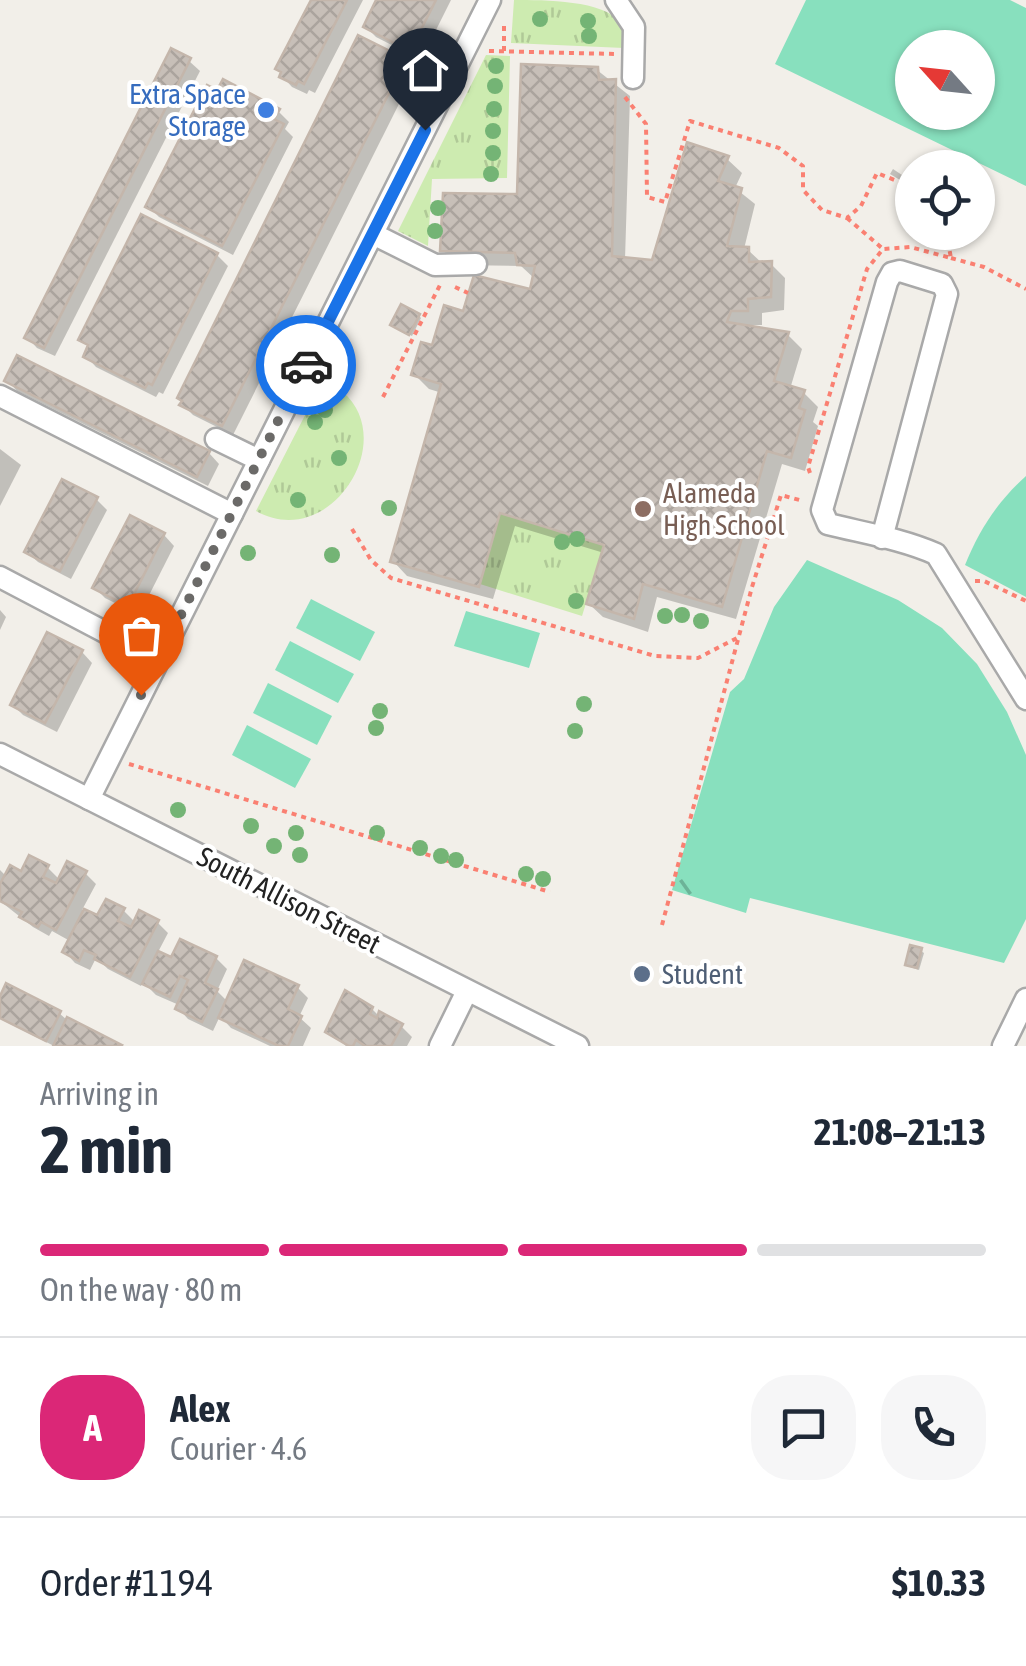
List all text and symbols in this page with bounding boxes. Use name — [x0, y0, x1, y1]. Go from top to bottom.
pin — [383, 28, 468, 131]
north arrow — [895, 30, 995, 130]
map controls — [895, 30, 995, 250]
icon: home — [398, 43, 453, 98]
place label: Extra Space Storage — [129, 78, 246, 142]
marker: Extra Space Storage — [255, 99, 277, 121]
button: locate — [895, 150, 995, 250]
courier — [256, 315, 356, 415]
icon: car — [279, 338, 334, 393]
place label: Alameda High School — [663, 477, 785, 541]
marker: Alameda High School — [632, 498, 654, 520]
pin — [99, 593, 184, 696]
icon: bag — [114, 608, 169, 663]
street label: South Allison Street — [192, 840, 386, 960]
place label: Student — [662, 958, 743, 990]
marker: Student — [631, 963, 653, 985]
text: Arriving in — [40, 1075, 159, 1112]
text: 21:08–21:13 — [814, 1110, 986, 1153]
text: 2 min — [40, 1112, 173, 1187]
text: On the way · 80 m — [40, 1271, 242, 1308]
button: chat — [751, 1375, 856, 1480]
button: phone — [881, 1375, 986, 1480]
text: Alex — [170, 1387, 231, 1430]
text: A — [83, 1406, 102, 1449]
text: Courier · 4.6 — [170, 1430, 307, 1467]
text: Order #1194 — [40, 1561, 213, 1604]
text: $10.33 — [892, 1561, 986, 1604]

